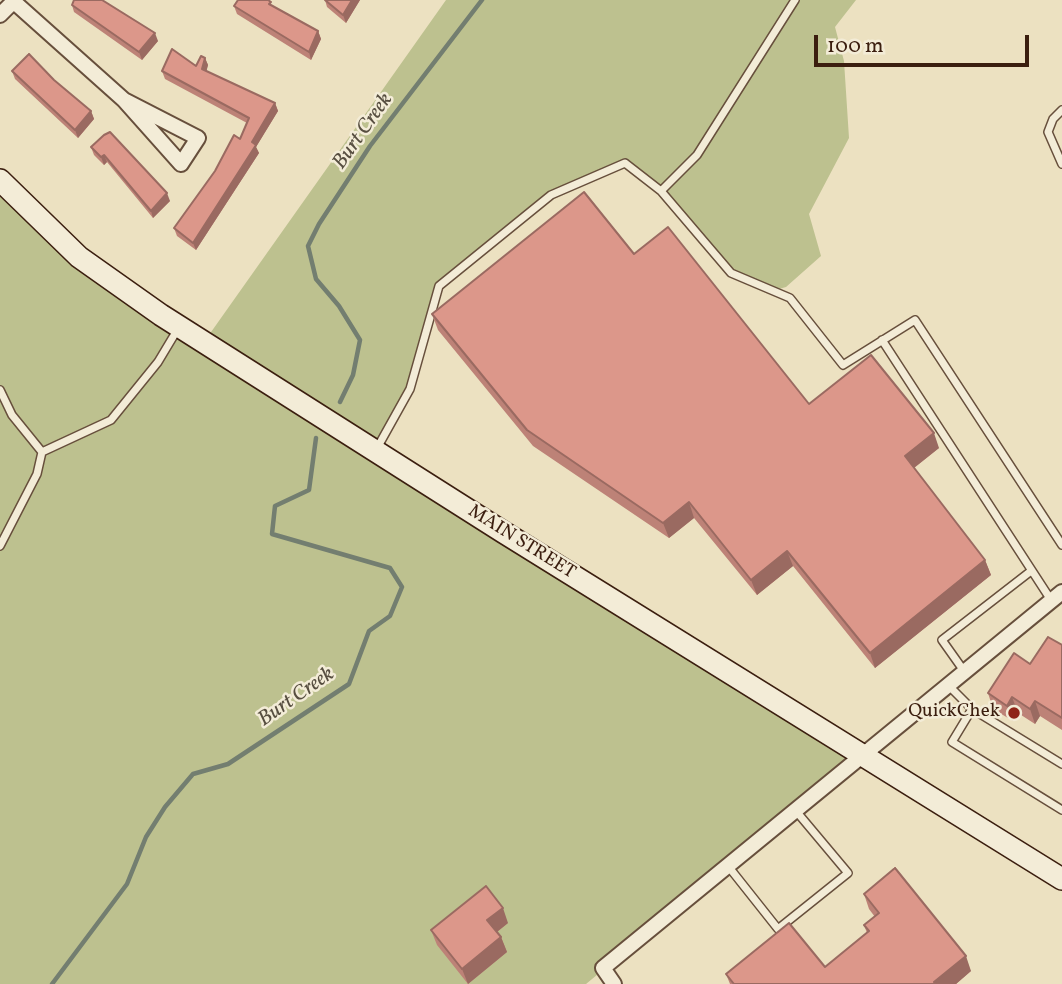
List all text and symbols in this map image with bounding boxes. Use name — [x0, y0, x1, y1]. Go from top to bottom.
scale bar — [817, 21, 1032, 65]
text: 100 m — [827, 32, 884, 61]
water label: Burt Creek — [329, 89, 399, 175]
street label: MAIN STREET — [463, 501, 579, 585]
water label: Burt Creek — [254, 663, 340, 733]
place label: QuickChek — [908, 702, 1000, 724]
marker: QuickChek — [1006, 705, 1022, 721]

